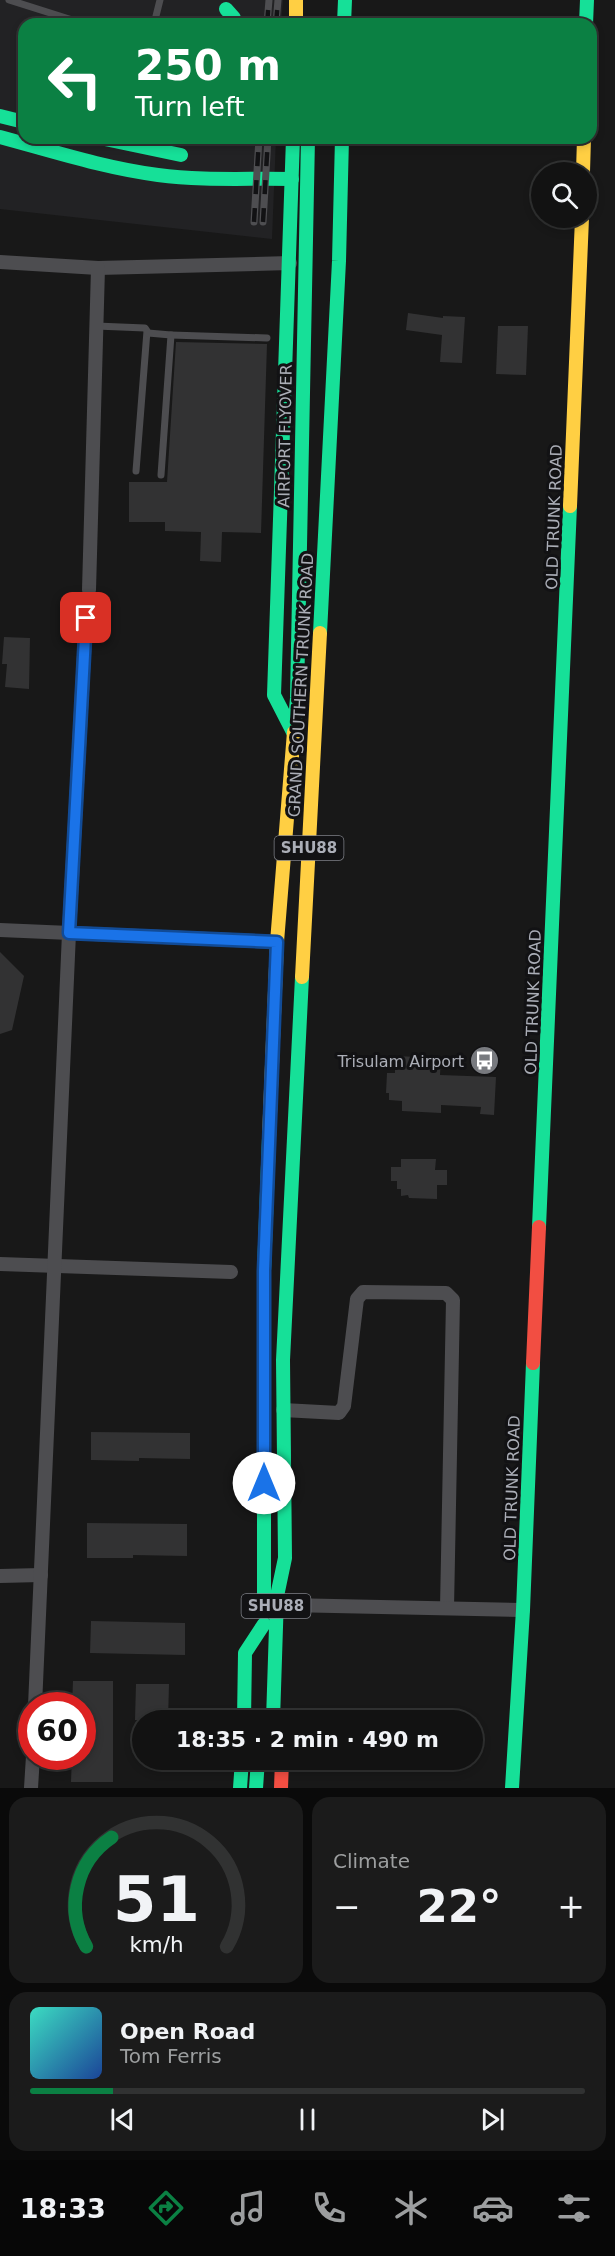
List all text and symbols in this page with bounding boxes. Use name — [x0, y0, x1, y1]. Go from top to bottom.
text: 250 m — [135, 41, 281, 90]
icon: left — [36, 42, 114, 120]
text: Turn left — [135, 91, 245, 122]
map controls — [531, 162, 597, 228]
button: search — [531, 162, 597, 228]
street label: AIRPORT FLYOVER — [274, 364, 296, 508]
street label: OLD TRUNK ROAD — [542, 444, 566, 590]
street label: GRAND SOUTHERN TRUNK ROAD — [285, 552, 317, 818]
pin — [60, 592, 111, 643]
icon: arrive — [69, 601, 102, 634]
road number: SHU88 — [274, 836, 344, 860]
street label: OLD TRUNK ROAD — [521, 929, 545, 1075]
bus stop icon: Trisulam Airport — [469, 1045, 501, 1077]
place label: Trisulam Airport — [336, 1052, 464, 1071]
street label: OLD TRUNK ROAD — [500, 1415, 524, 1561]
position arrow — [232, 1451, 296, 1515]
road number: SHU88 — [242, 1594, 310, 1618]
speed limit sign: 60 — [18, 1692, 96, 1770]
text: 18:35 · 2 min · 490 m — [176, 1727, 439, 1752]
text: Climate — [333, 1849, 410, 1873]
text: 51 — [113, 1863, 199, 1936]
text: 22° — [416, 1880, 502, 1933]
text: − — [333, 1887, 361, 1926]
text: + — [557, 1887, 585, 1926]
text: km/h — [129, 1932, 183, 1957]
text: Open Road — [120, 2019, 255, 2044]
text: Tom Ferris — [120, 2044, 222, 2068]
icon: previous — [106, 2103, 139, 2136]
icon: pause — [291, 2103, 324, 2136]
icon: next — [476, 2103, 509, 2136]
icon: directions — [145, 2187, 187, 2229]
icon: music — [227, 2187, 269, 2229]
icon: phone — [308, 2187, 350, 2229]
icon: climate — [390, 2187, 432, 2229]
icon: car — [472, 2187, 514, 2229]
icon: filters — [553, 2187, 595, 2229]
text: 18:33 — [20, 2193, 106, 2224]

